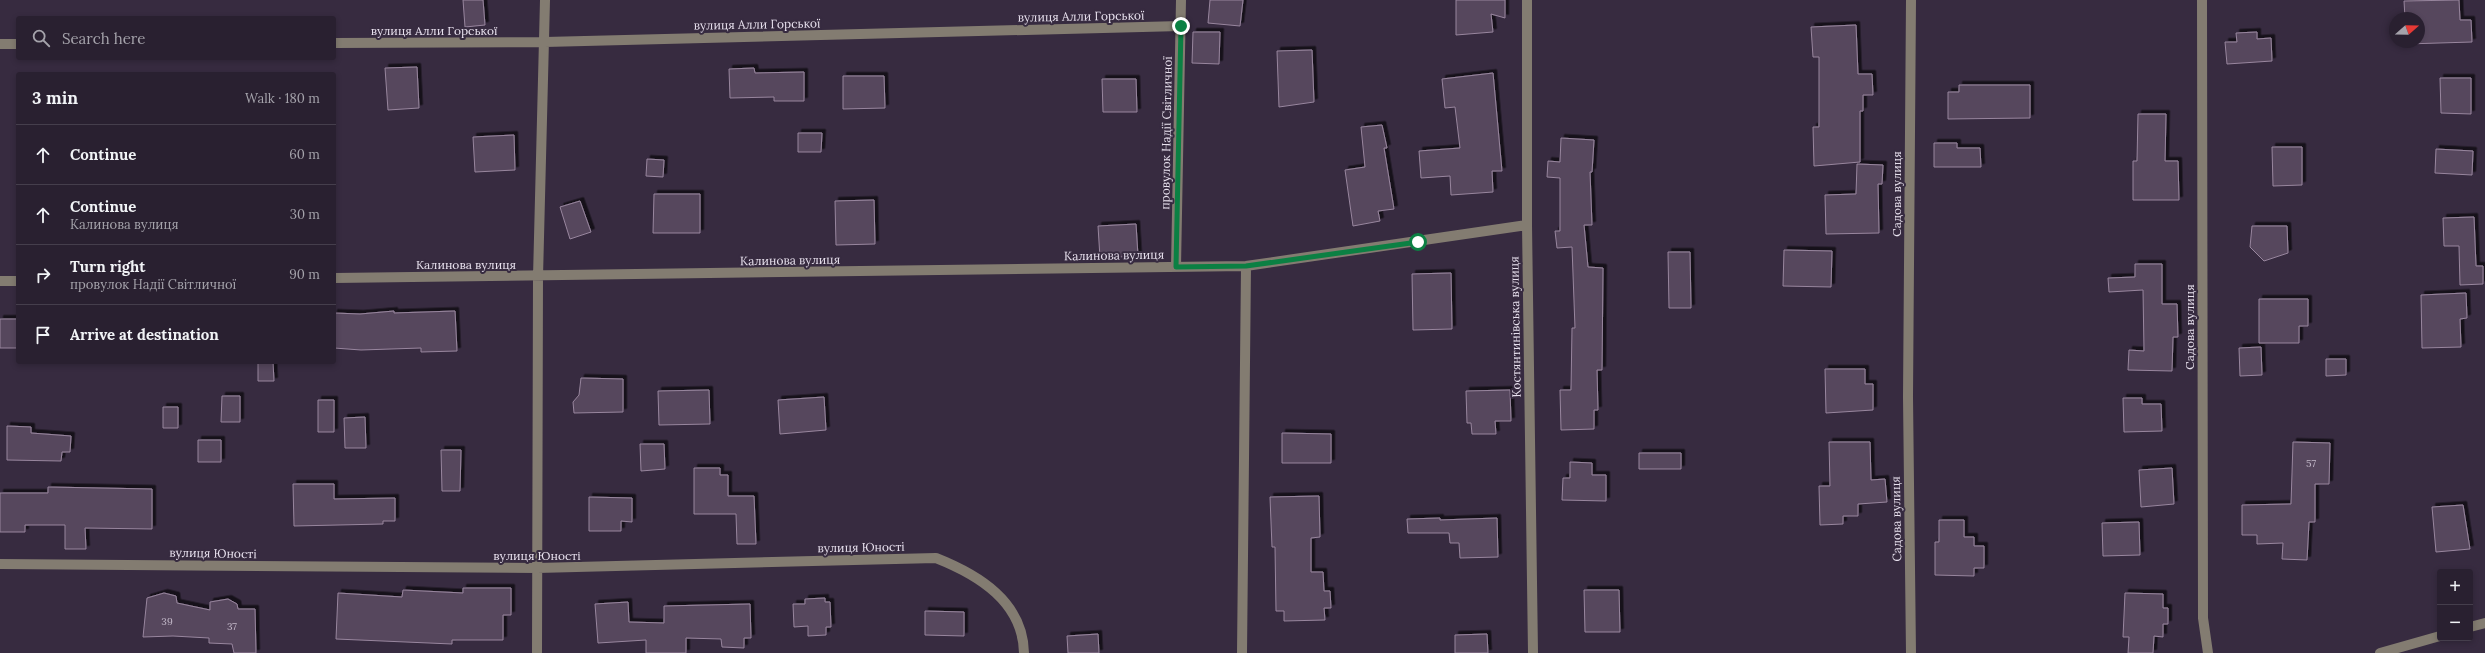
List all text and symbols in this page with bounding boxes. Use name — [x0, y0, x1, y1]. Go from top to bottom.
street label: вулиця Алли Горської — [1018, 7, 1145, 25]
north arrow — [2389, 12, 2425, 48]
street label: вулиця Алли Горської — [694, 15, 821, 33]
search box — [16, 16, 336, 60]
route end — [1172, 17, 1190, 35]
street label: вулиця Алли Горської — [371, 23, 498, 38]
icon: search — [30, 27, 52, 49]
text: Search here — [62, 29, 145, 48]
street label: провулок Надії Світличної — [1157, 56, 1175, 210]
text: 3 min — [32, 87, 78, 109]
text: Walk · 180 m — [245, 90, 320, 107]
icon: ahead — [32, 144, 54, 166]
text: Continue — [70, 145, 136, 164]
text: 60 m — [289, 146, 320, 163]
street label: Садова вулиця — [1889, 151, 1904, 237]
text: Continue — [70, 197, 136, 216]
icon: ahead — [32, 204, 54, 226]
text: 30 m — [290, 206, 320, 223]
text: Калинова вулиця — [70, 216, 179, 233]
route start — [1409, 233, 1427, 251]
street label: Калинова вулиця — [1064, 247, 1164, 263]
street label: Калинова вулиця — [740, 252, 840, 268]
street label: Костянтинівська вулиця — [1506, 256, 1524, 398]
text: Turn right — [70, 257, 146, 276]
street label: Калинова вулиця — [416, 257, 516, 272]
icon: right — [32, 264, 54, 286]
text: 90 m — [289, 266, 320, 283]
text: провулок Надії Світличної — [70, 276, 236, 293]
street label: Садова вулиця — [2182, 284, 2197, 370]
icon: arrive — [32, 324, 54, 346]
text: Arrive at destination — [70, 325, 219, 344]
house number: 57 — [2306, 457, 2316, 470]
street label: Садова вулиця — [1888, 476, 1904, 562]
street label: вулиця Юності — [817, 539, 905, 555]
street label: вулиця Юності — [169, 545, 257, 561]
street label: вулиця Юності — [493, 548, 581, 563]
map controls — [2437, 569, 2473, 641]
button: + — [2437, 569, 2473, 605]
button: − — [2437, 605, 2473, 641]
house number: 39 — [161, 615, 173, 628]
house number: 37 — [227, 620, 237, 633]

